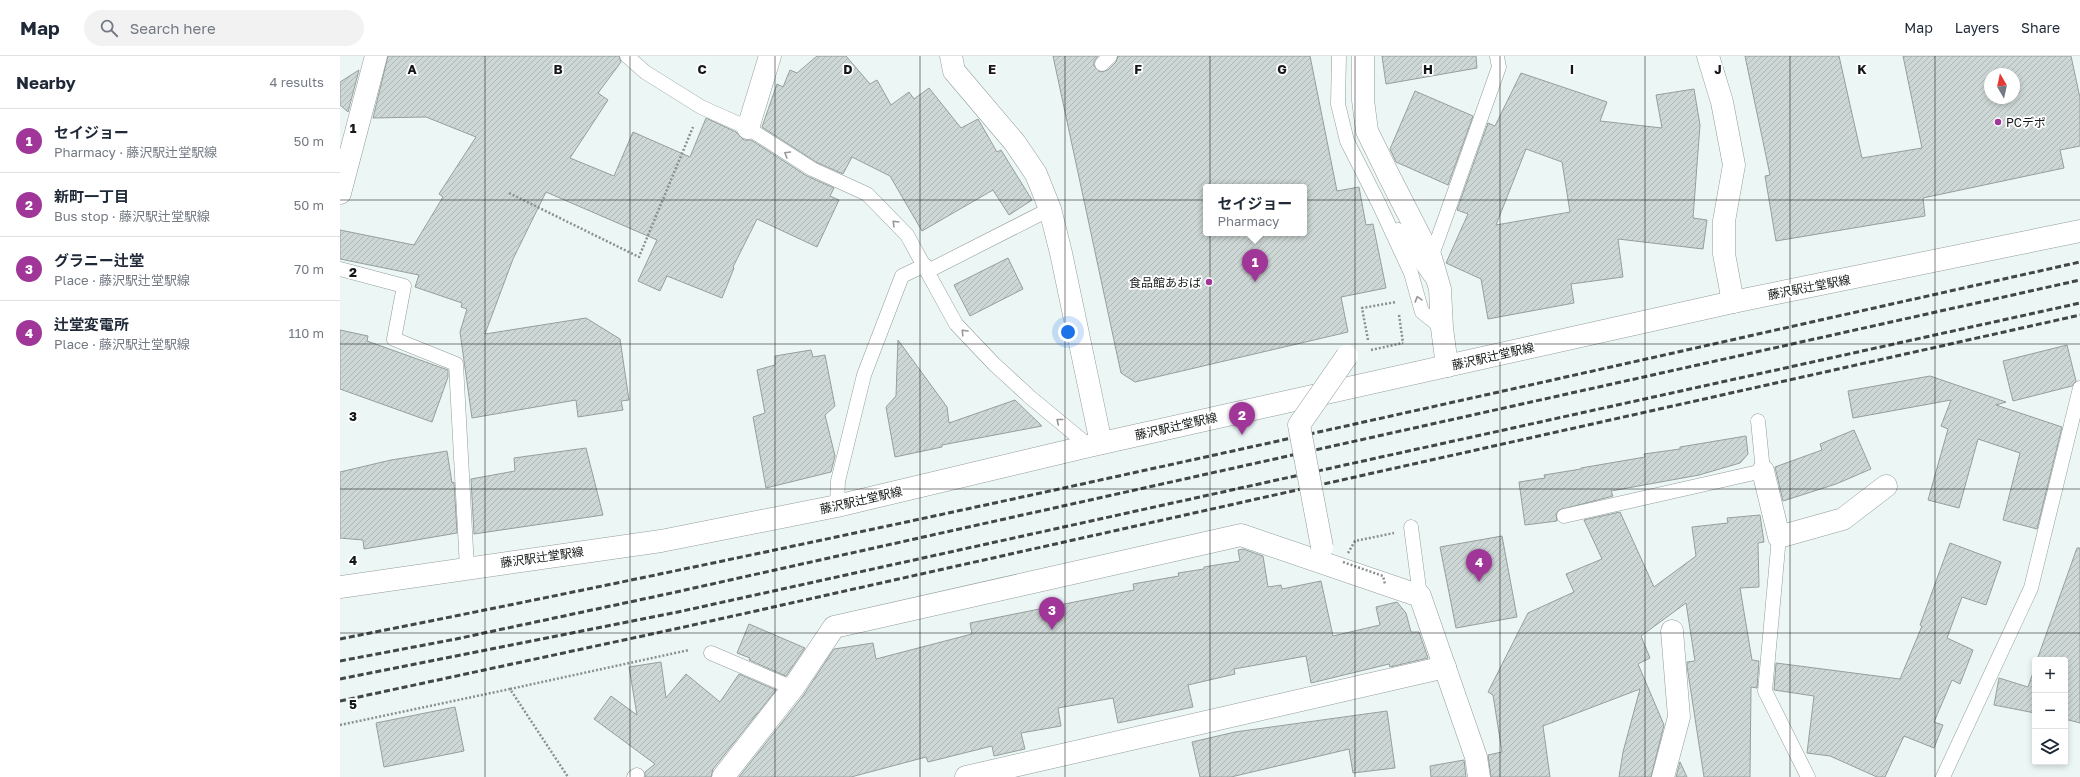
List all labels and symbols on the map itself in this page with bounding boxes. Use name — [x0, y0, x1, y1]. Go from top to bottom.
text: A — [407, 61, 417, 77]
text: B — [553, 61, 563, 77]
text: C — [697, 61, 707, 77]
text: D — [843, 61, 853, 77]
text: E — [988, 61, 996, 77]
text: F — [1134, 61, 1142, 77]
text: G — [1277, 61, 1287, 77]
text: H — [1423, 61, 1433, 77]
text: I — [1570, 61, 1574, 77]
text: J — [1714, 61, 1722, 77]
text: K — [1857, 61, 1867, 77]
north arrow — [1984, 68, 2020, 104]
place label: PCデポ — [2006, 115, 2046, 130]
marker: PCデポ — [1993, 117, 2003, 127]
text: 1 — [350, 120, 357, 136]
one-way arrow — [784, 151, 791, 158]
one-way arrow — [892, 220, 900, 228]
pin: 1 — [1242, 249, 1268, 282]
text: 2 — [349, 264, 357, 280]
street label: 藤沢駅辻堂駅線 — [1766, 272, 1852, 302]
place label: 食品館あおば — [1129, 275, 1201, 290]
marker: 食品館あおば — [1204, 277, 1214, 287]
one-way arrow — [1414, 296, 1423, 303]
your location — [1058, 322, 1078, 342]
one-way arrow — [961, 329, 969, 337]
street label: 藤沢駅辻堂駅線 — [1450, 339, 1536, 373]
pin: 2 — [1229, 402, 1255, 435]
text: 3 — [349, 408, 357, 424]
street label: 藤沢駅辻堂駅線 — [1133, 409, 1219, 443]
one-way arrow — [1056, 419, 1063, 426]
street label: 藤沢駅辻堂駅線 — [818, 483, 904, 517]
street label: 藤沢駅辻堂駅線 — [499, 544, 585, 570]
pin: 4 — [1466, 549, 1492, 582]
text: 4 — [349, 552, 357, 568]
pin: 3 — [1039, 597, 1065, 630]
text: 5 — [349, 696, 357, 712]

